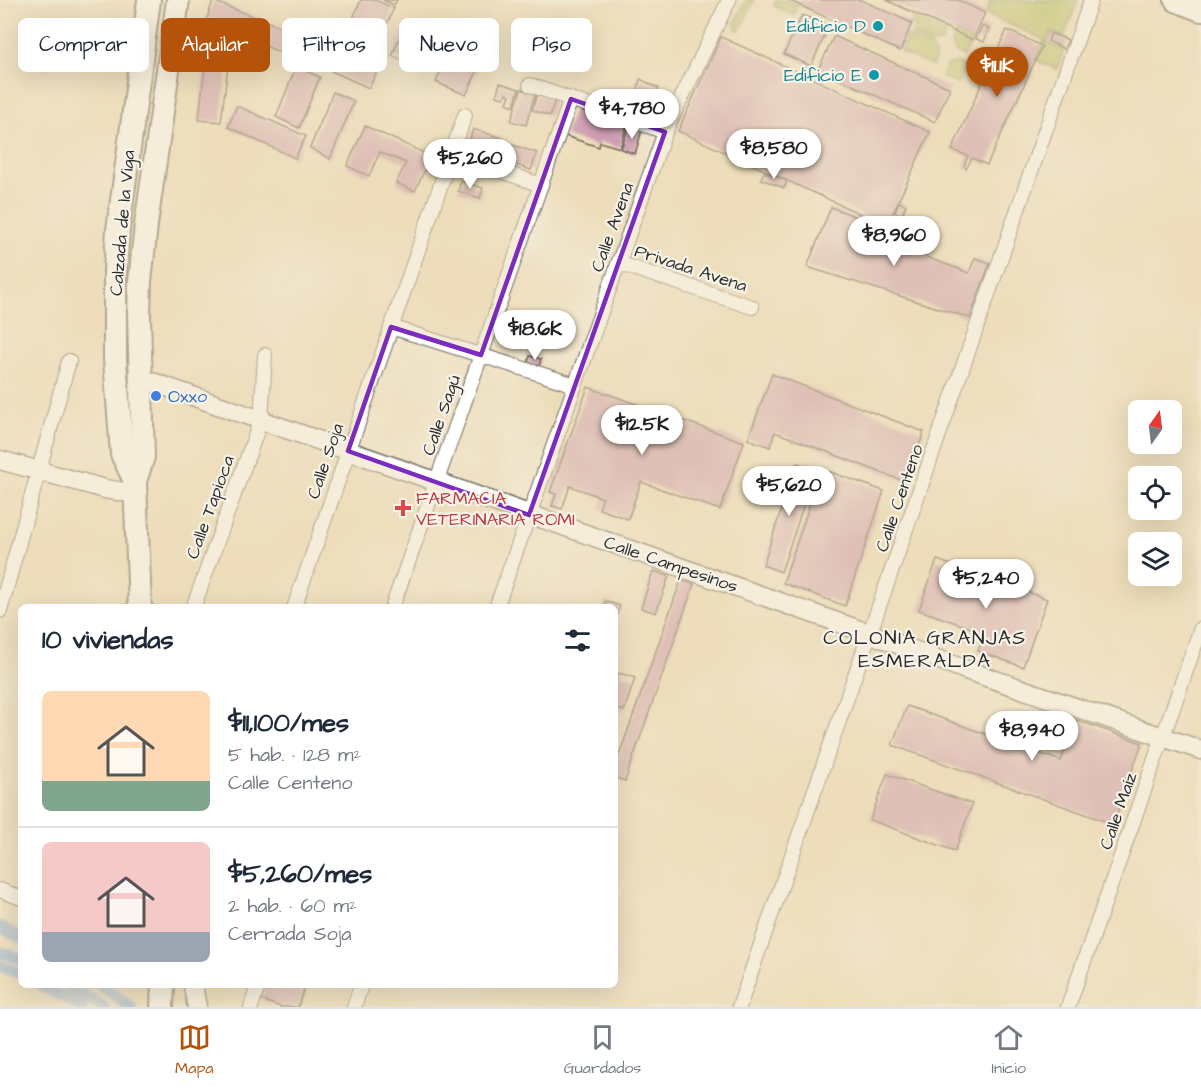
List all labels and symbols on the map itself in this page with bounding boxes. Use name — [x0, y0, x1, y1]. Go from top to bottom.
place label: Edificio D — [787, 14, 866, 39]
marker: Edificio D — [871, 19, 885, 33]
pin: $11.1K — [948, 47, 1046, 98]
place label: Edificio E — [784, 63, 862, 88]
marker: Edificio E — [867, 68, 881, 82]
pin: $4,780 — [583, 89, 681, 140]
pin: $8,580 — [725, 129, 823, 180]
pin: $5,260 — [421, 139, 519, 190]
street label: Calzada de la Viga — [104, 149, 142, 297]
street label: Calle Avena — [585, 179, 640, 275]
pin: $8,960 — [845, 216, 943, 267]
street label: Privada Avena — [631, 239, 750, 298]
pin: $18.6K — [486, 310, 584, 361]
street label: Calle Sagú — [416, 372, 468, 459]
place label: Oxxo — [168, 384, 207, 409]
marker: Oxxo — [149, 389, 163, 403]
north arrow — [1128, 400, 1182, 454]
pin: $12.5K — [593, 405, 691, 456]
street label: Calle Soja — [301, 420, 350, 502]
street label: Calle Centeno — [869, 441, 930, 555]
street label: Calle Tapioca — [180, 452, 241, 562]
pin: $5,620 — [740, 466, 838, 517]
place label: FARMACIA VETERINARIA ROMI — [416, 486, 575, 532]
marker: FARMACIA VETERINARIA ROMI — [394, 499, 412, 517]
street label: Calle Campesinos — [601, 530, 741, 599]
pin: $5,240 — [937, 559, 1035, 610]
district label: COLONIA GRANJAS ESMERALDA — [823, 624, 1027, 675]
pin: $8,940 — [983, 711, 1081, 762]
street label: Calle Maíz — [1094, 769, 1143, 853]

